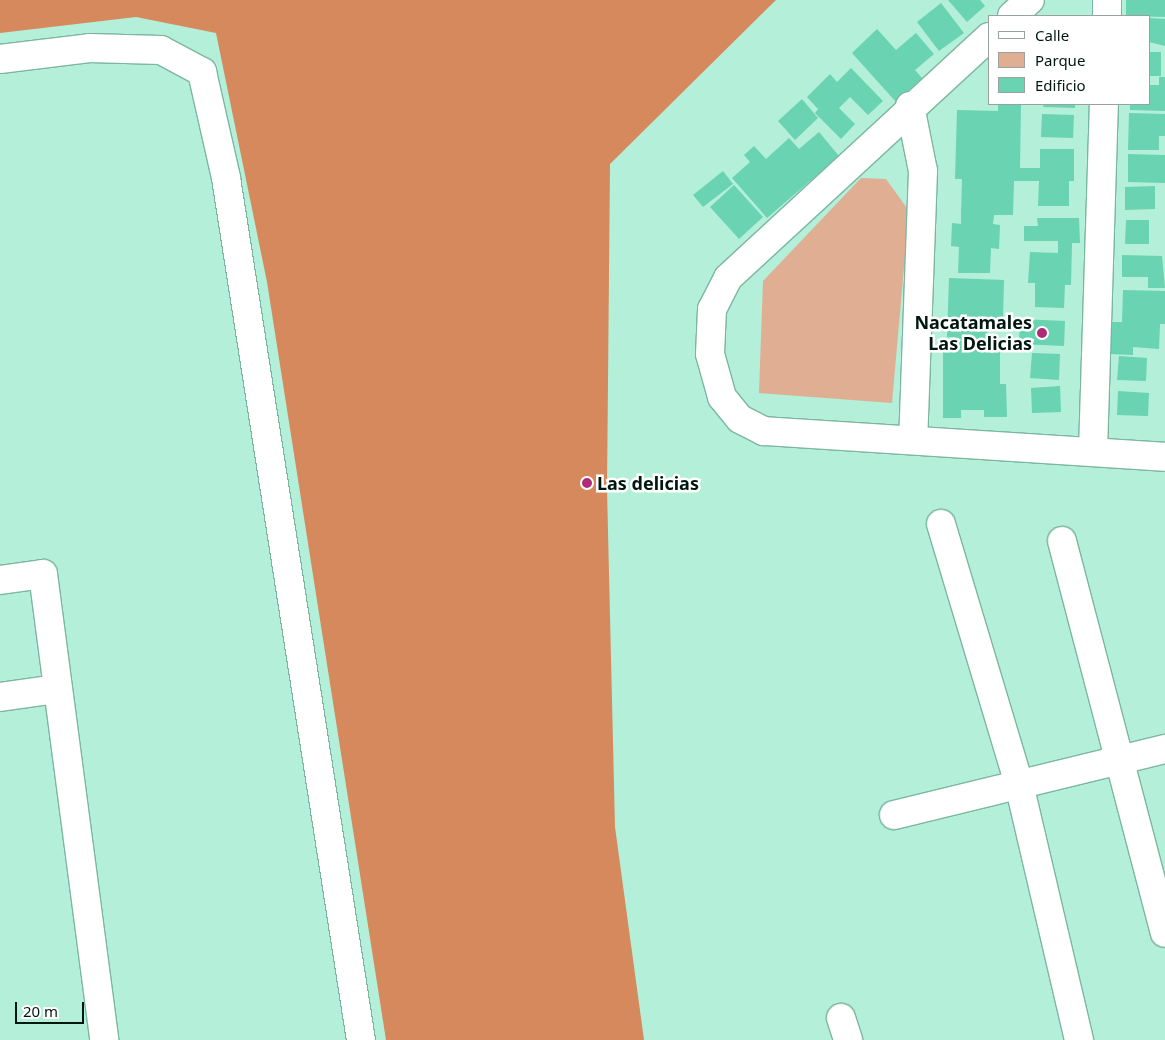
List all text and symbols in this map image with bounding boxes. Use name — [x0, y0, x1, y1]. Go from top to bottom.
legend — [988, 15, 1150, 105]
text: Calle — [1035, 25, 1069, 45]
text: Parque — [1035, 50, 1085, 70]
text: Edificio — [1035, 75, 1086, 95]
place label: Nacatamales Las Delicias — [914, 312, 1032, 354]
marker: Nacatamales Las Delicias — [1036, 327, 1048, 339]
place label: Las delicias — [597, 472, 699, 494]
marker: Las delicias — [581, 477, 593, 489]
scale bar — [18, 992, 86, 1024]
text: 20 m — [23, 1001, 58, 1021]

